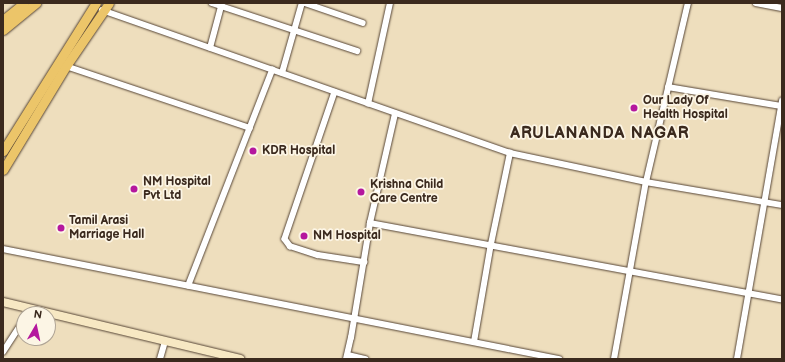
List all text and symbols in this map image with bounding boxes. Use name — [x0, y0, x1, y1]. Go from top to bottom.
place label: Our Lady Of Health Hospital — [643, 94, 728, 122]
marker: Our Lady Of Health Hospital — [628, 102, 640, 114]
district label: ARULANANDA NAGAR — [510, 124, 690, 144]
place label: KDR Hospital — [262, 144, 335, 158]
marker: KDR Hospital — [247, 145, 259, 157]
place label: NM Hospital Pvt Ltd — [143, 175, 211, 203]
place label: Krishna Child Care Centre — [370, 178, 443, 206]
marker: NM Hospital Pvt Ltd — [128, 183, 140, 195]
marker: Krishna Child Care Centre — [355, 186, 367, 198]
place label: Tamil Arasi Marriage Hall — [69, 214, 144, 242]
marker: Tamil Arasi Marriage Hall — [56, 223, 66, 233]
place label: NM Hospital — [313, 229, 381, 243]
marker: NM Hospital — [298, 230, 310, 242]
north arrow — [16, 306, 56, 346]
text: N — [33, 308, 43, 322]

